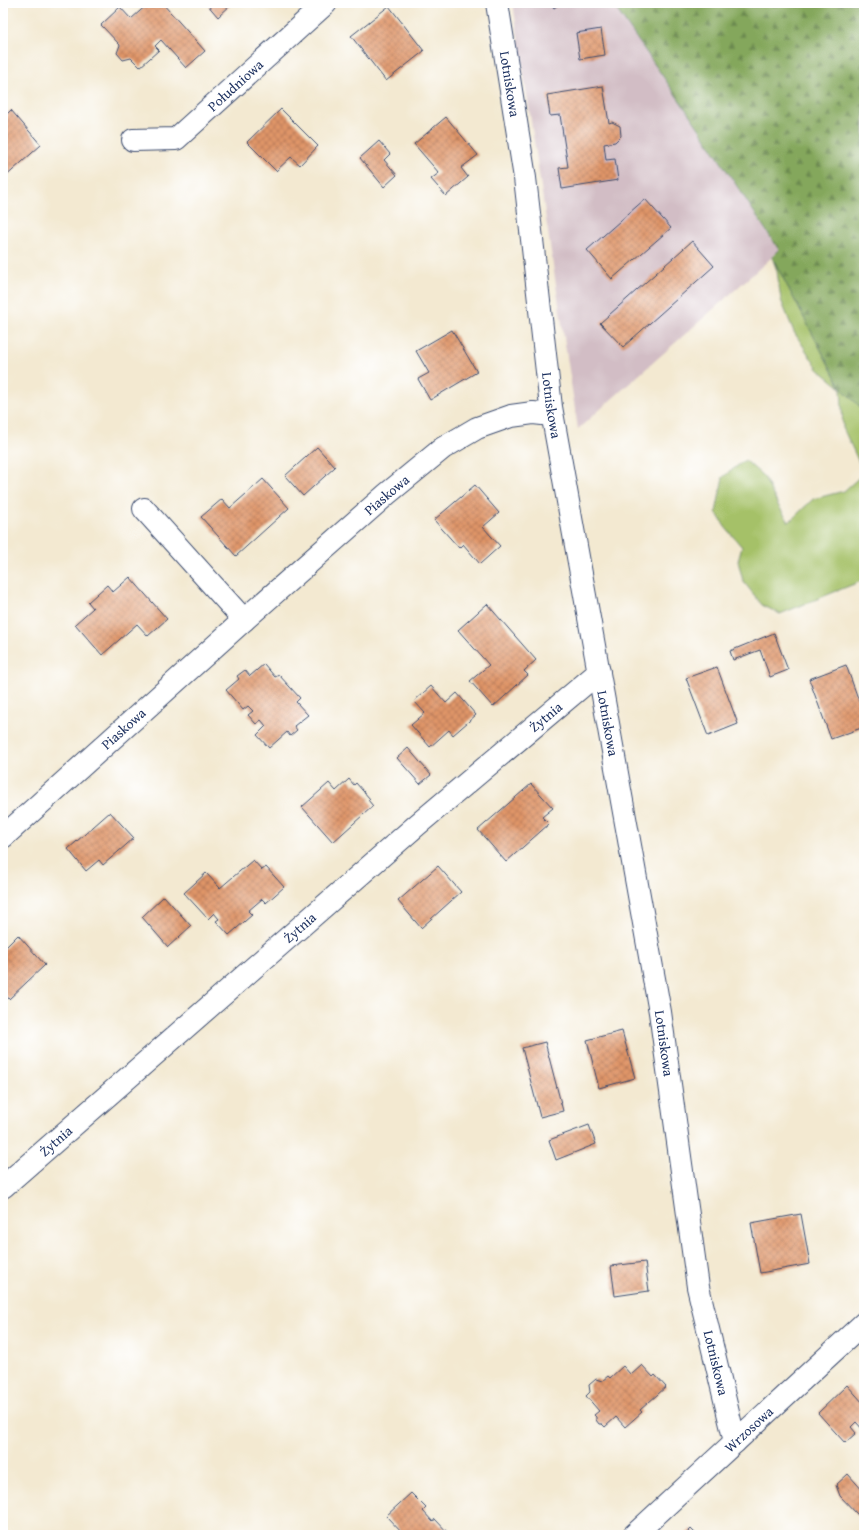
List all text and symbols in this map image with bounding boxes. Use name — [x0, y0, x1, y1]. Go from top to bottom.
street label: Lotniskowa — [495, 50, 525, 119]
street label: Południowa — [203, 54, 268, 116]
street label: Lotniskowa — [537, 371, 566, 440]
street label: Piaskowa — [360, 470, 414, 520]
street label: Lotniskowa — [592, 689, 624, 758]
street label: Żytnia — [525, 697, 567, 737]
street label: Piaskowa — [97, 703, 150, 754]
street label: Żytnia — [279, 907, 321, 948]
street label: Lotniskowa — [650, 1009, 679, 1078]
street label: Żytnia — [35, 1121, 77, 1161]
street label: Lotniskowa — [699, 1328, 734, 1398]
street label: Wrzosowa — [720, 1401, 778, 1457]

